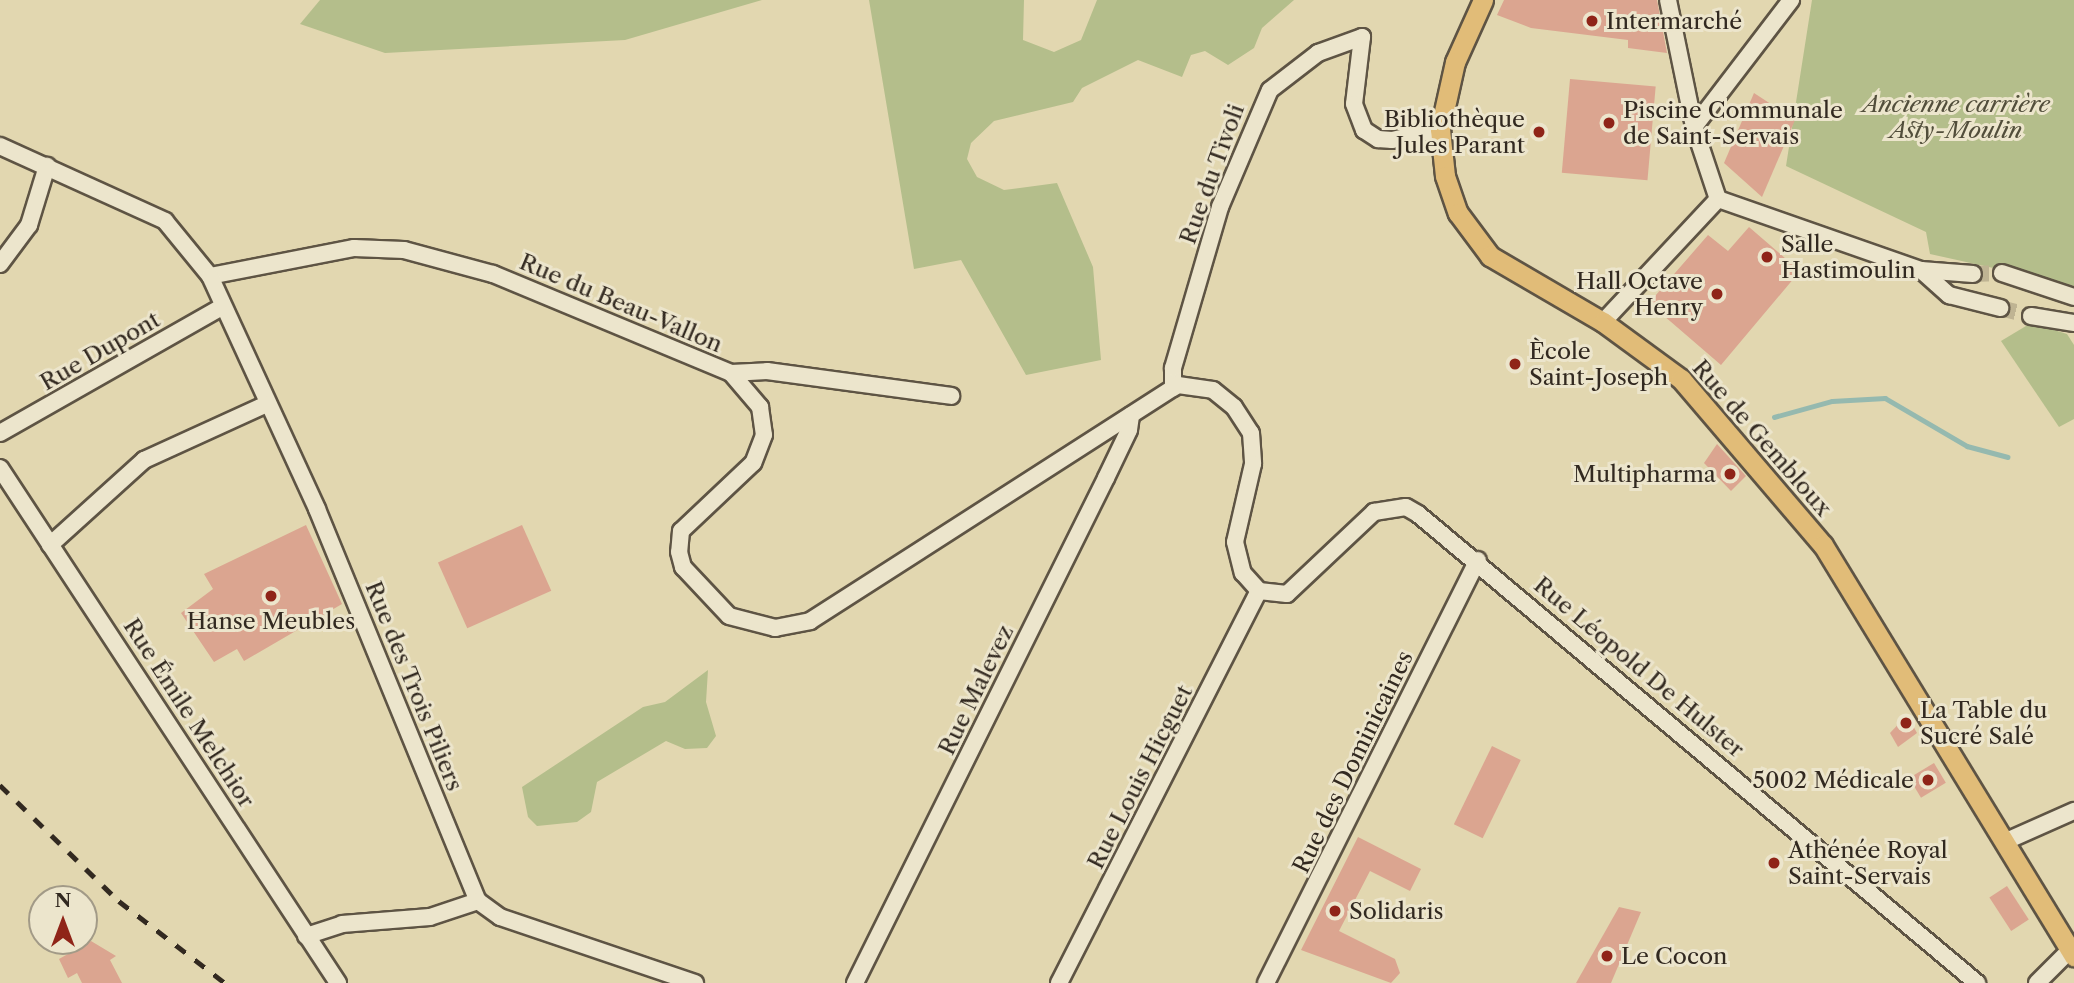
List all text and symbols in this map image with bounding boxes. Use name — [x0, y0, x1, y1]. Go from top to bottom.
place label: Intermarché — [1606, 7, 1742, 35]
marker: Intermarché — [1584, 13, 1600, 29]
park label: Ancienne carrière Asty-Moulin — [1862, 90, 2050, 144]
place label: Piscine Communale de Saint-Servais — [1623, 96, 1843, 150]
street label: Rue du Tivoli — [1174, 100, 1250, 248]
place label: Bibliothèque Jules Parant — [1384, 105, 1525, 159]
marker: Piscine Communale de Saint-Servais — [1601, 115, 1617, 131]
marker: Bibliothèque Jules Parant — [1531, 124, 1547, 140]
place label: Salle Hastimoulin — [1781, 230, 1916, 284]
street label: Rue du Beau-Vallon — [515, 248, 727, 358]
marker: Salle Hastimoulin — [1759, 249, 1775, 265]
place label: Hall Octave Henry — [1576, 267, 1703, 321]
marker: Hall Octave Henry — [1709, 286, 1725, 302]
street label: Rue Dupont — [35, 306, 165, 396]
place label: Ècole Saint-Joseph — [1529, 337, 1668, 391]
street label: Rue de Gembloux — [1687, 354, 1837, 522]
marker: Ècole Saint-Joseph — [1507, 356, 1523, 372]
place label: Multipharma — [1573, 460, 1716, 488]
marker: Multipharma — [1722, 466, 1738, 482]
street label: Rue Léopold De Hulster — [1528, 571, 1750, 763]
street label: Rue des Trois Piliers — [359, 577, 469, 795]
marker: Hanse Meubles — [263, 588, 279, 604]
place label: Hanse Meubles — [187, 607, 355, 635]
street label: Rue Émile Melchior — [118, 613, 260, 813]
street label: Rue Malevez — [933, 621, 1019, 759]
street label: Rue des Dominicaines — [1287, 646, 1419, 878]
street label: Rue Louis Hicguet — [1082, 680, 1198, 874]
place label: La Table du Sucré Salé — [1920, 696, 2048, 750]
marker: La Table du Sucré Salé — [1898, 715, 1914, 731]
place label: 5002 Médicale — [1752, 766, 1914, 794]
marker: 5002 Médicale — [1920, 772, 1936, 788]
place label: Athénée Royal Saint-Servais — [1788, 836, 1948, 890]
marker: Athénée Royal Saint-Servais — [1766, 855, 1782, 871]
north arrow — [28, 885, 98, 955]
text: N — [55, 889, 71, 912]
place label: Solidaris — [1349, 897, 1444, 925]
marker: Solidaris — [1327, 903, 1343, 919]
place label: Le Cocon — [1621, 942, 1727, 970]
marker: Le Cocon — [1599, 948, 1615, 964]

